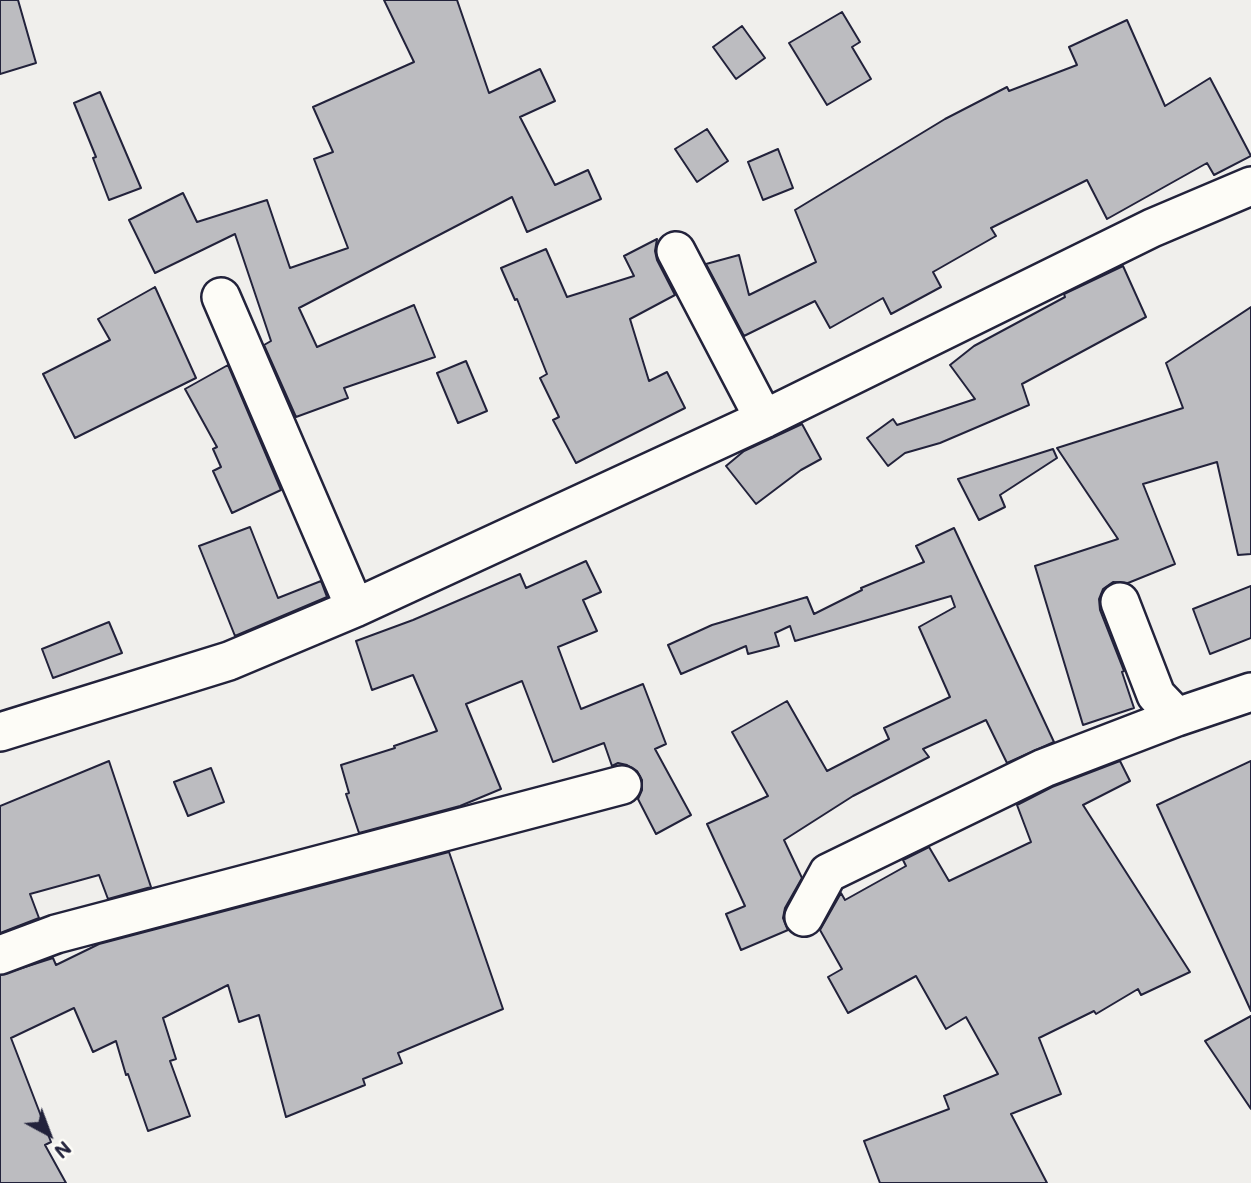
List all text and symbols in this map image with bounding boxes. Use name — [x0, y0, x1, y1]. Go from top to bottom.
north arrow — [14, 1099, 84, 1169]
text: N — [49, 1136, 77, 1164]

